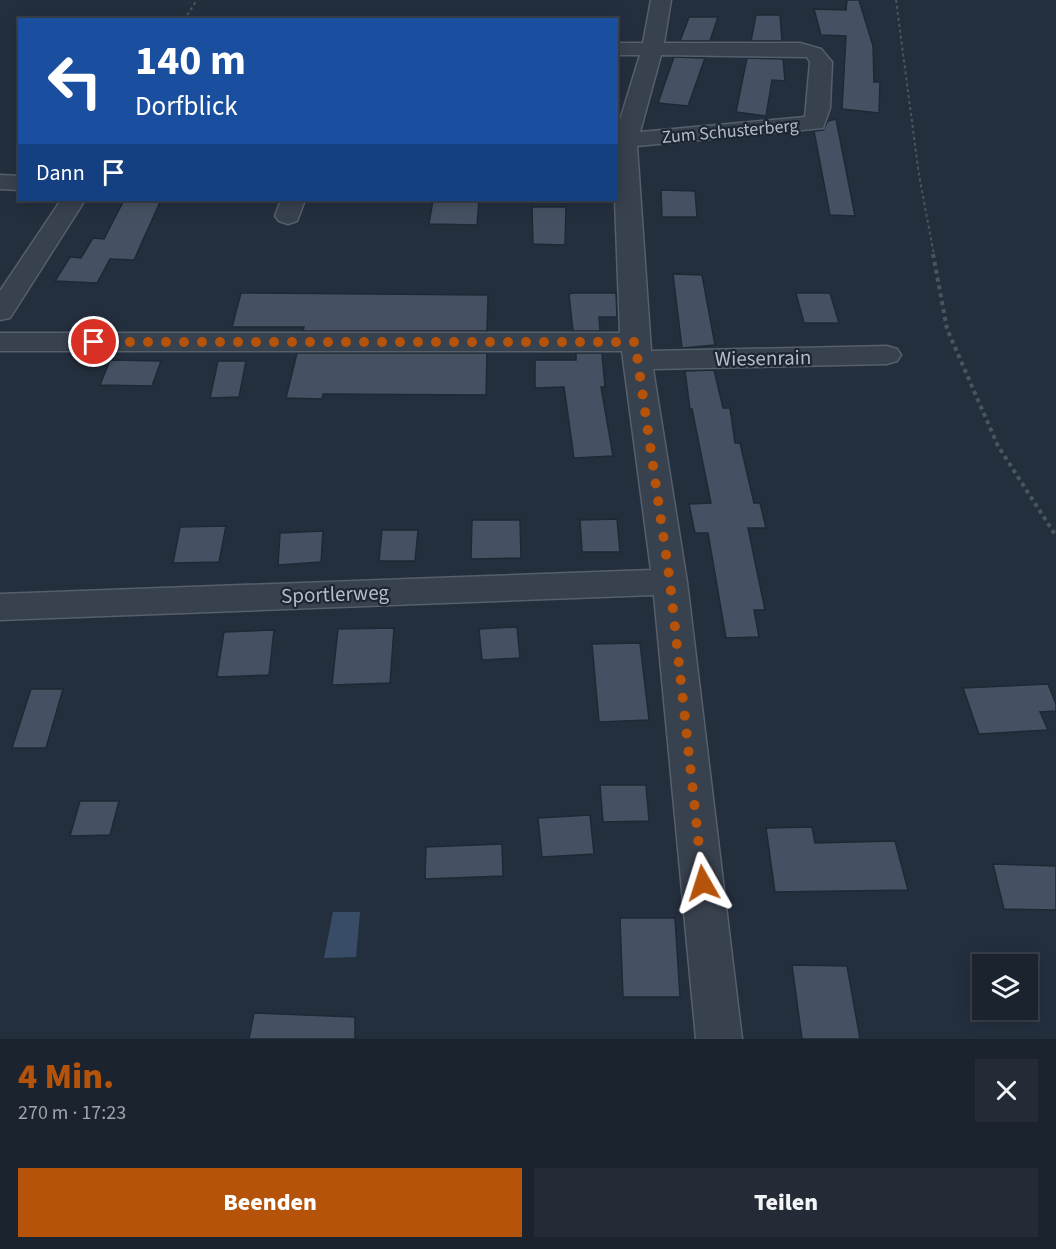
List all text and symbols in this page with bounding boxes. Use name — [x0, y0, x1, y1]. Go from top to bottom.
text: 140 m — [135, 31, 246, 91]
icon: left — [36, 42, 114, 120]
text: Dorfblick — [135, 87, 238, 126]
street label: Zum Schusterberg — [661, 113, 799, 150]
icon: arrive — [97, 156, 130, 189]
text: Dann — [36, 157, 85, 189]
pin — [68, 316, 119, 367]
icon: arrive — [77, 325, 110, 358]
street label: Wiesenrain — [714, 342, 812, 374]
street label: Sportlerweg — [281, 577, 390, 611]
position arrow — [671, 851, 735, 915]
map controls — [972, 954, 1038, 1020]
button: layers — [972, 954, 1038, 1020]
text: 4 Min. — [18, 1051, 114, 1102]
button: close — [975, 1059, 1038, 1122]
text: 270 m · 17:23 — [18, 1099, 126, 1127]
button: Beenden — [18, 1168, 522, 1237]
button: Teilen — [534, 1168, 1038, 1237]

